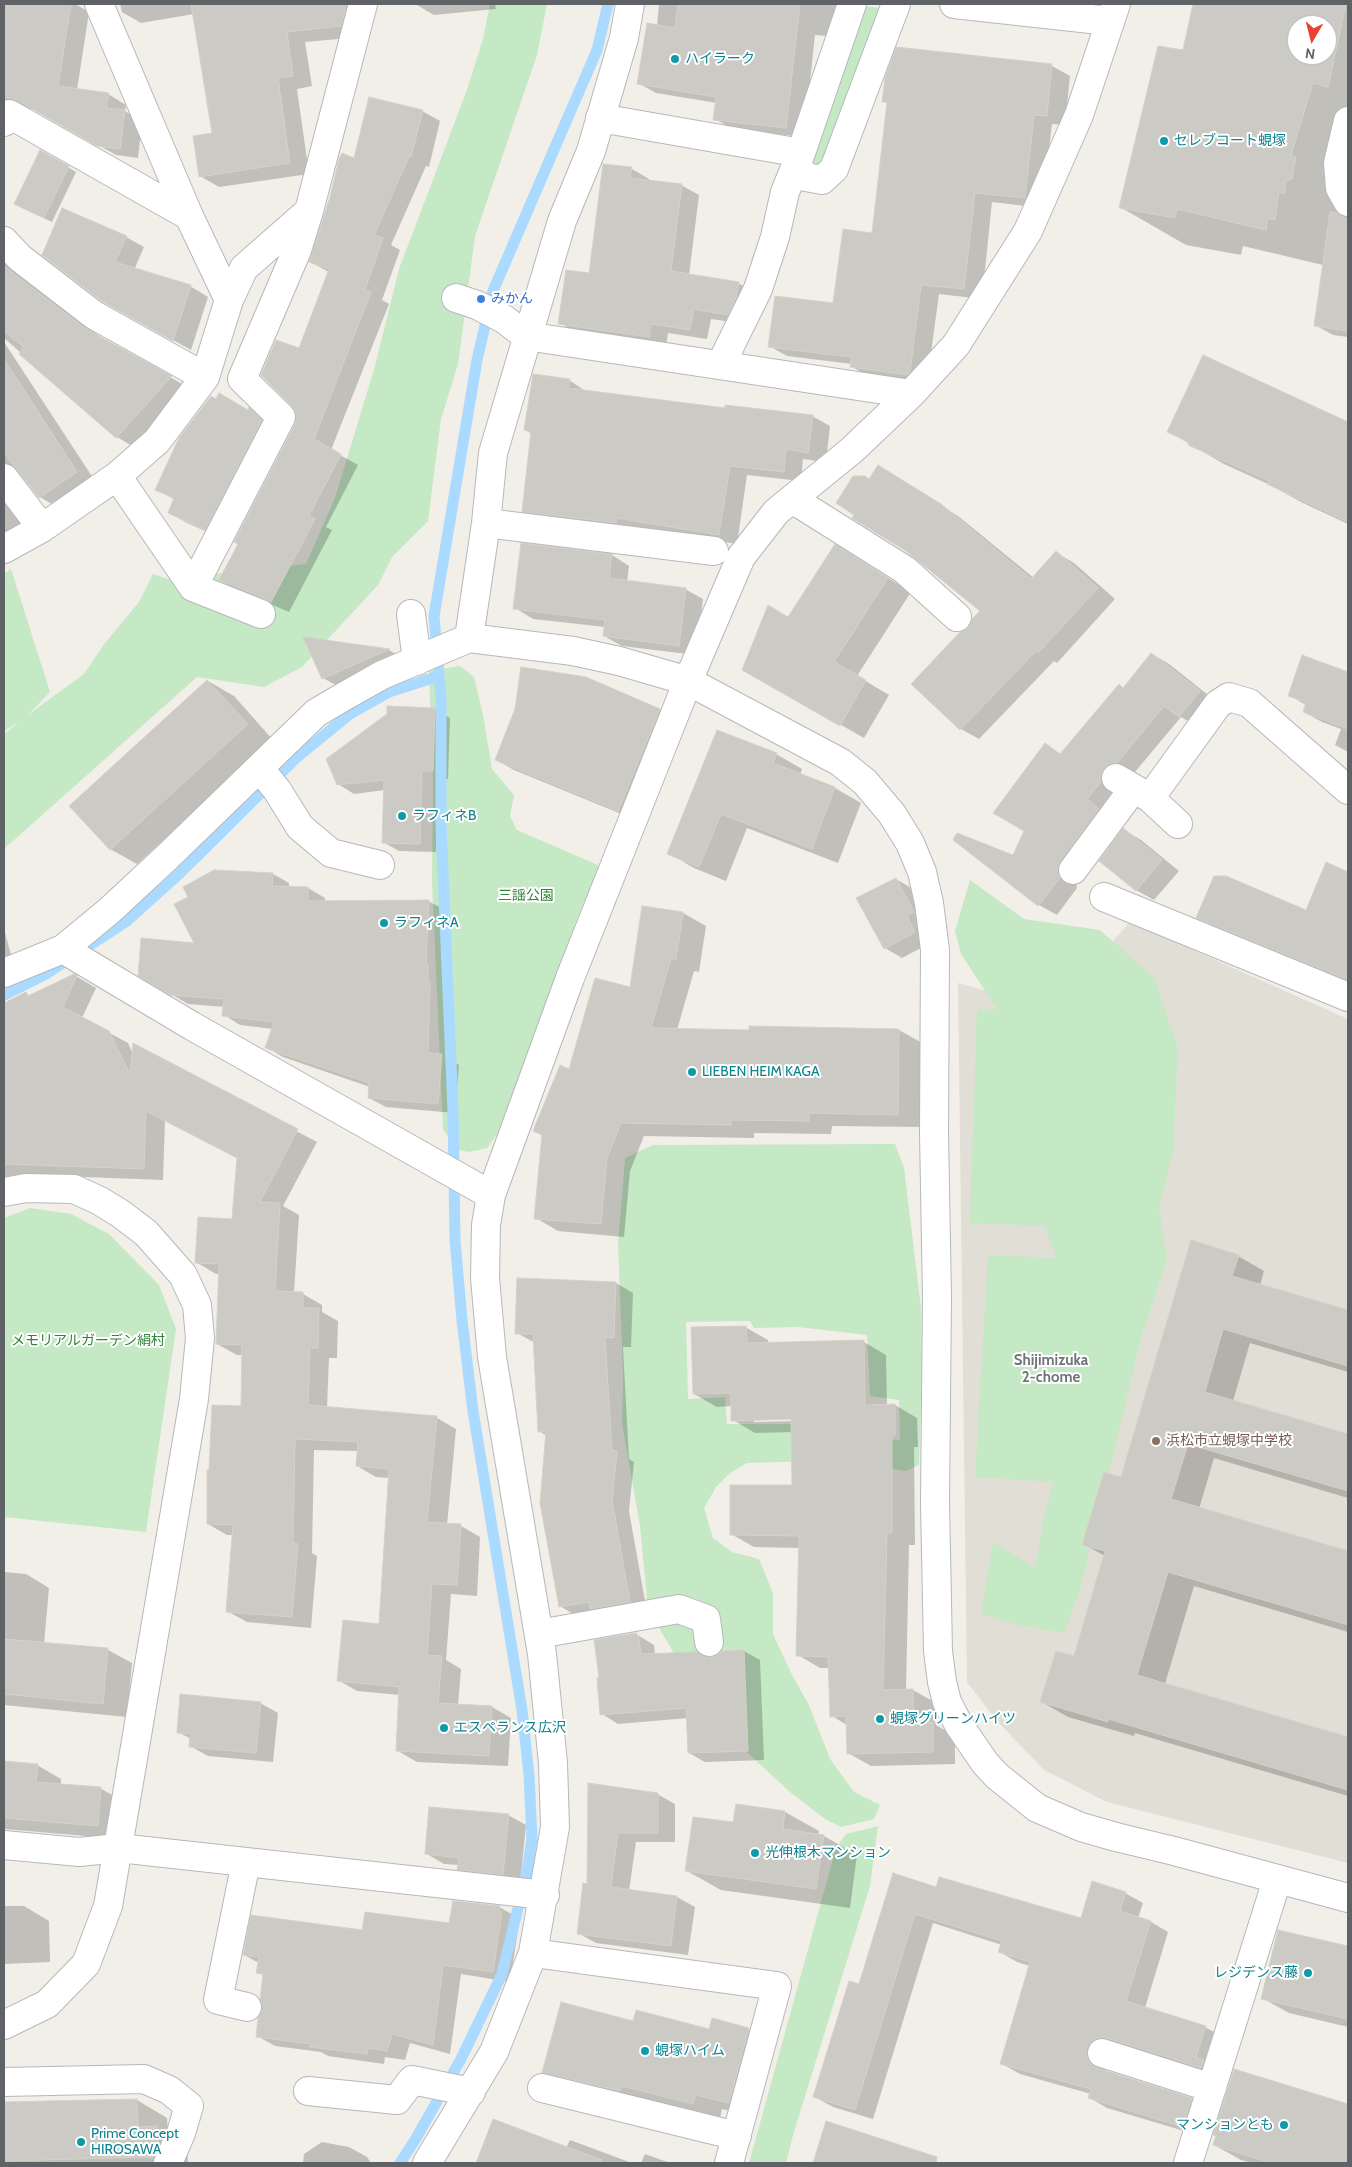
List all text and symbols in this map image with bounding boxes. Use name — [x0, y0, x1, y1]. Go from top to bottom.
north arrow — [1287, 15, 1337, 65]
text: N — [1304, 44, 1316, 63]
place label: ハイラーク — [685, 51, 755, 67]
marker: ハイラーク — [669, 53, 681, 65]
place label: セレブコート蜆塚 — [1174, 133, 1286, 149]
marker: セレブコート蜆塚 — [1158, 135, 1170, 147]
place label: みかん — [491, 291, 533, 307]
marker: みかん — [475, 293, 487, 305]
place label: ラフィネB — [412, 808, 476, 824]
marker: ラフィネB — [396, 810, 408, 822]
park label: 三謡公園 — [498, 888, 554, 904]
place label: ラフィネA — [394, 915, 459, 931]
marker: ラフィネA — [378, 917, 390, 929]
place label: LIEBEN HEIM KAGA — [702, 1064, 820, 1080]
marker: LIEBEN HEIM KAGA — [686, 1066, 698, 1078]
park label: メモリアルガーデン絹村 — [11, 1333, 165, 1349]
district label: Shijimizuka 2-chome — [1014, 1352, 1088, 1387]
place label: 浜松市立蜆塚中学校 — [1166, 1433, 1292, 1449]
marker: 浜松市立蜆塚中学校 — [1150, 1435, 1162, 1447]
place label: 蜆塚グリーンハイツ — [890, 1711, 1016, 1727]
marker: 蜆塚グリーンハイツ — [874, 1713, 886, 1725]
place label: エスペランス広沢 — [454, 1720, 566, 1736]
marker: エスペランス広沢 — [438, 1722, 450, 1734]
place label: 光伸根木マンション — [765, 1845, 891, 1861]
marker: 光伸根木マンション — [749, 1847, 761, 1859]
place label: レジデンス藤 — [1214, 1965, 1298, 1981]
marker: レジデンス藤 — [1302, 1967, 1314, 1979]
place label: 蜆塚ハイム — [655, 2043, 725, 2059]
marker: 蜆塚ハイム — [639, 2045, 651, 2057]
place label: マンションとも — [1176, 2117, 1274, 2133]
marker: マンションとも — [1278, 2119, 1290, 2131]
place label: Prime Concept HIROSAWA — [91, 2126, 179, 2158]
marker: Prime Concept HIROSAWA — [75, 2136, 87, 2148]

